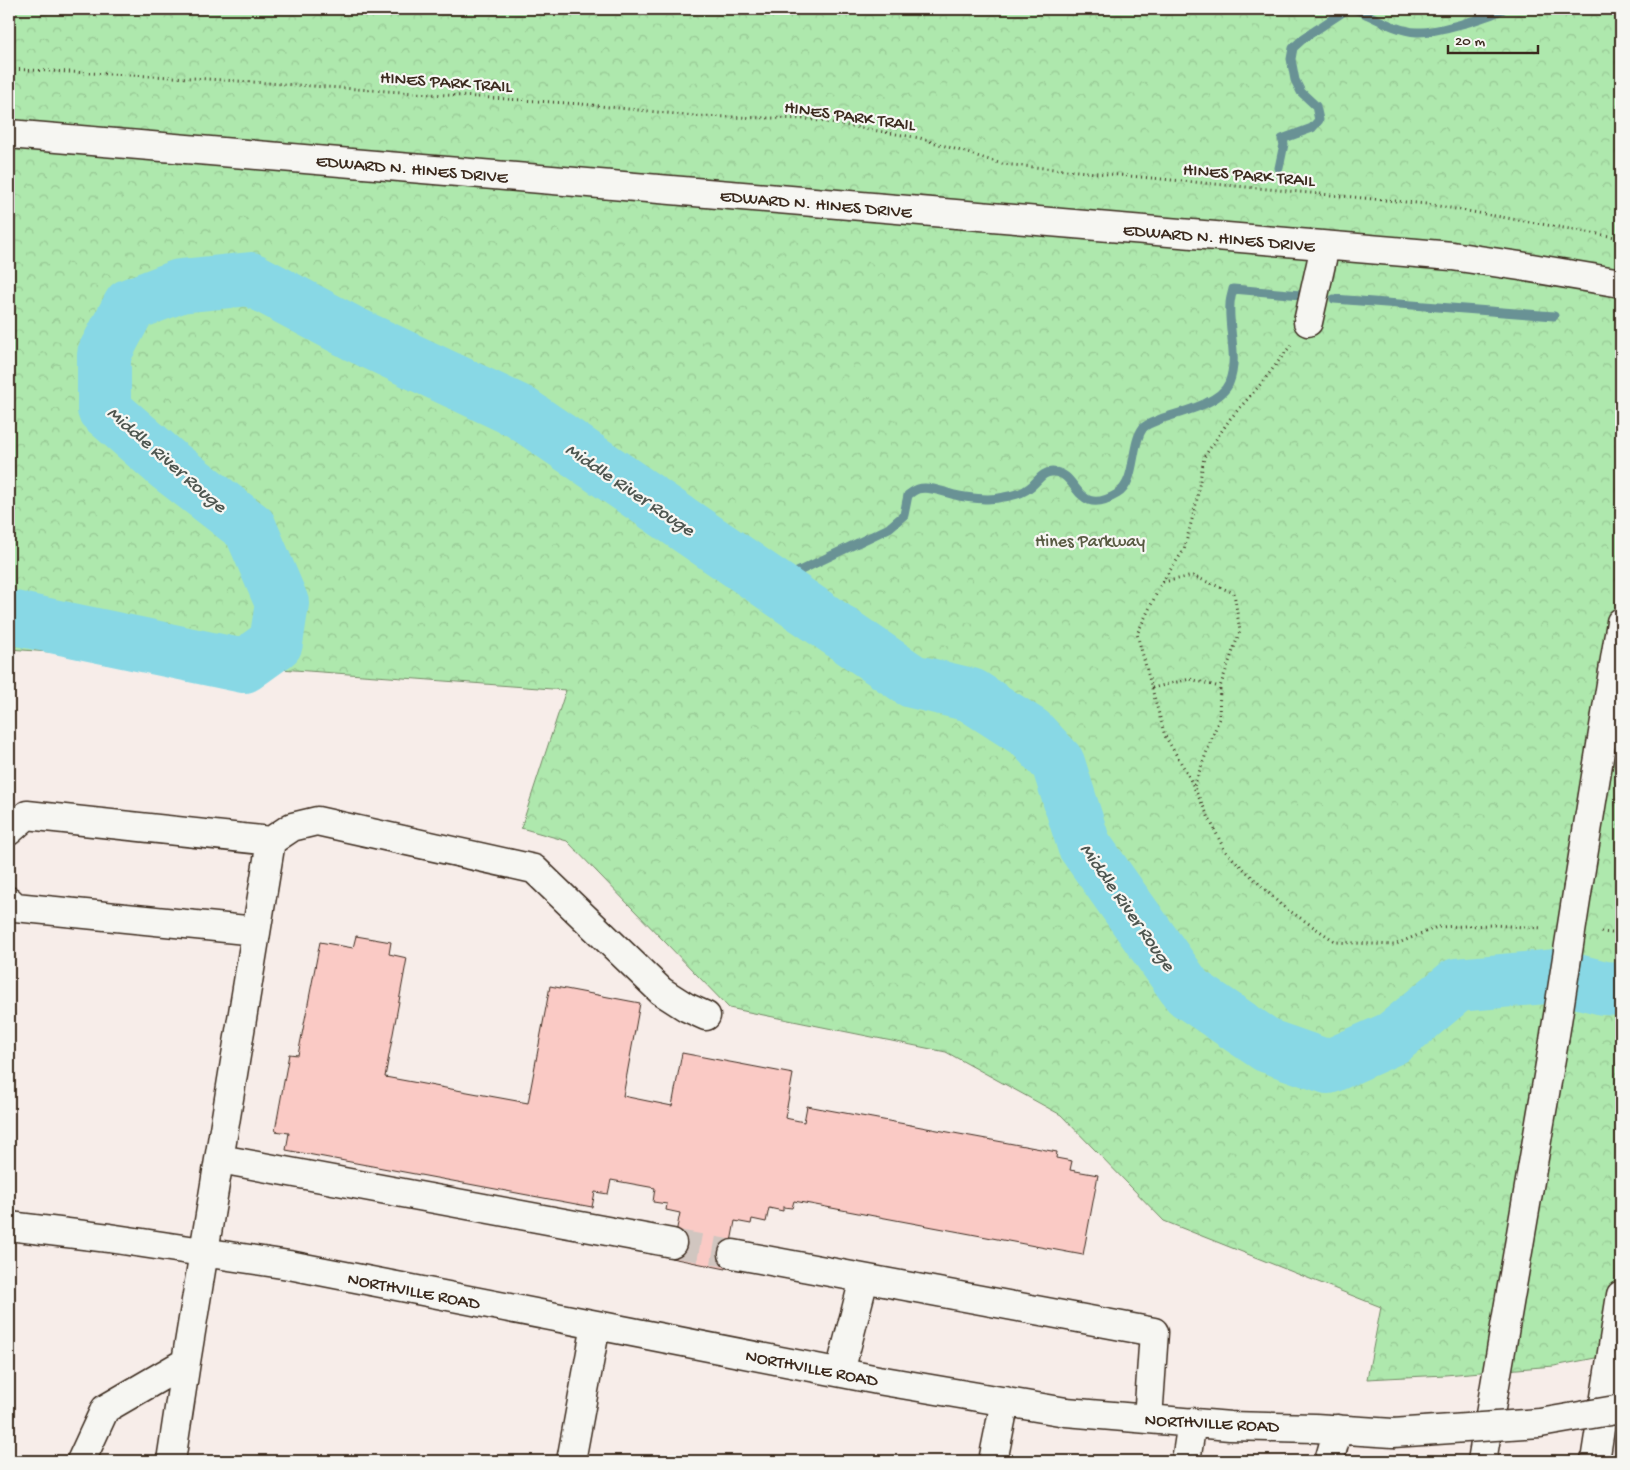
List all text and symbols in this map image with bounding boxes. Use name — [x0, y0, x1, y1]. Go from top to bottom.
scale bar — [1448, 22, 1538, 54]
text: 20 m — [1455, 33, 1485, 51]
street label: HINES PARK TRAIL — [379, 68, 514, 99]
street label: HINES PARK TRAIL — [783, 98, 918, 137]
street label: EDWARD N. HINES DRIVE — [315, 152, 510, 189]
street label: HINES PARK TRAIL — [1182, 160, 1317, 193]
street label: EDWARD N. HINES DRIVE — [719, 187, 914, 224]
street label: EDWARD N. HINES DRIVE — [1122, 221, 1317, 258]
water label: Middle River Rouge — [101, 402, 231, 520]
water label: Middle River Rouge — [560, 439, 699, 543]
park label: Hines Parkway — [1035, 532, 1145, 553]
water label: Middle River Rouge — [1073, 840, 1180, 977]
street label: NORTHVILLE ROAD — [345, 1269, 482, 1316]
street label: NORTHVILLE ROAD — [743, 1346, 880, 1393]
street label: NORTHVILLE ROAD — [1144, 1410, 1280, 1439]

